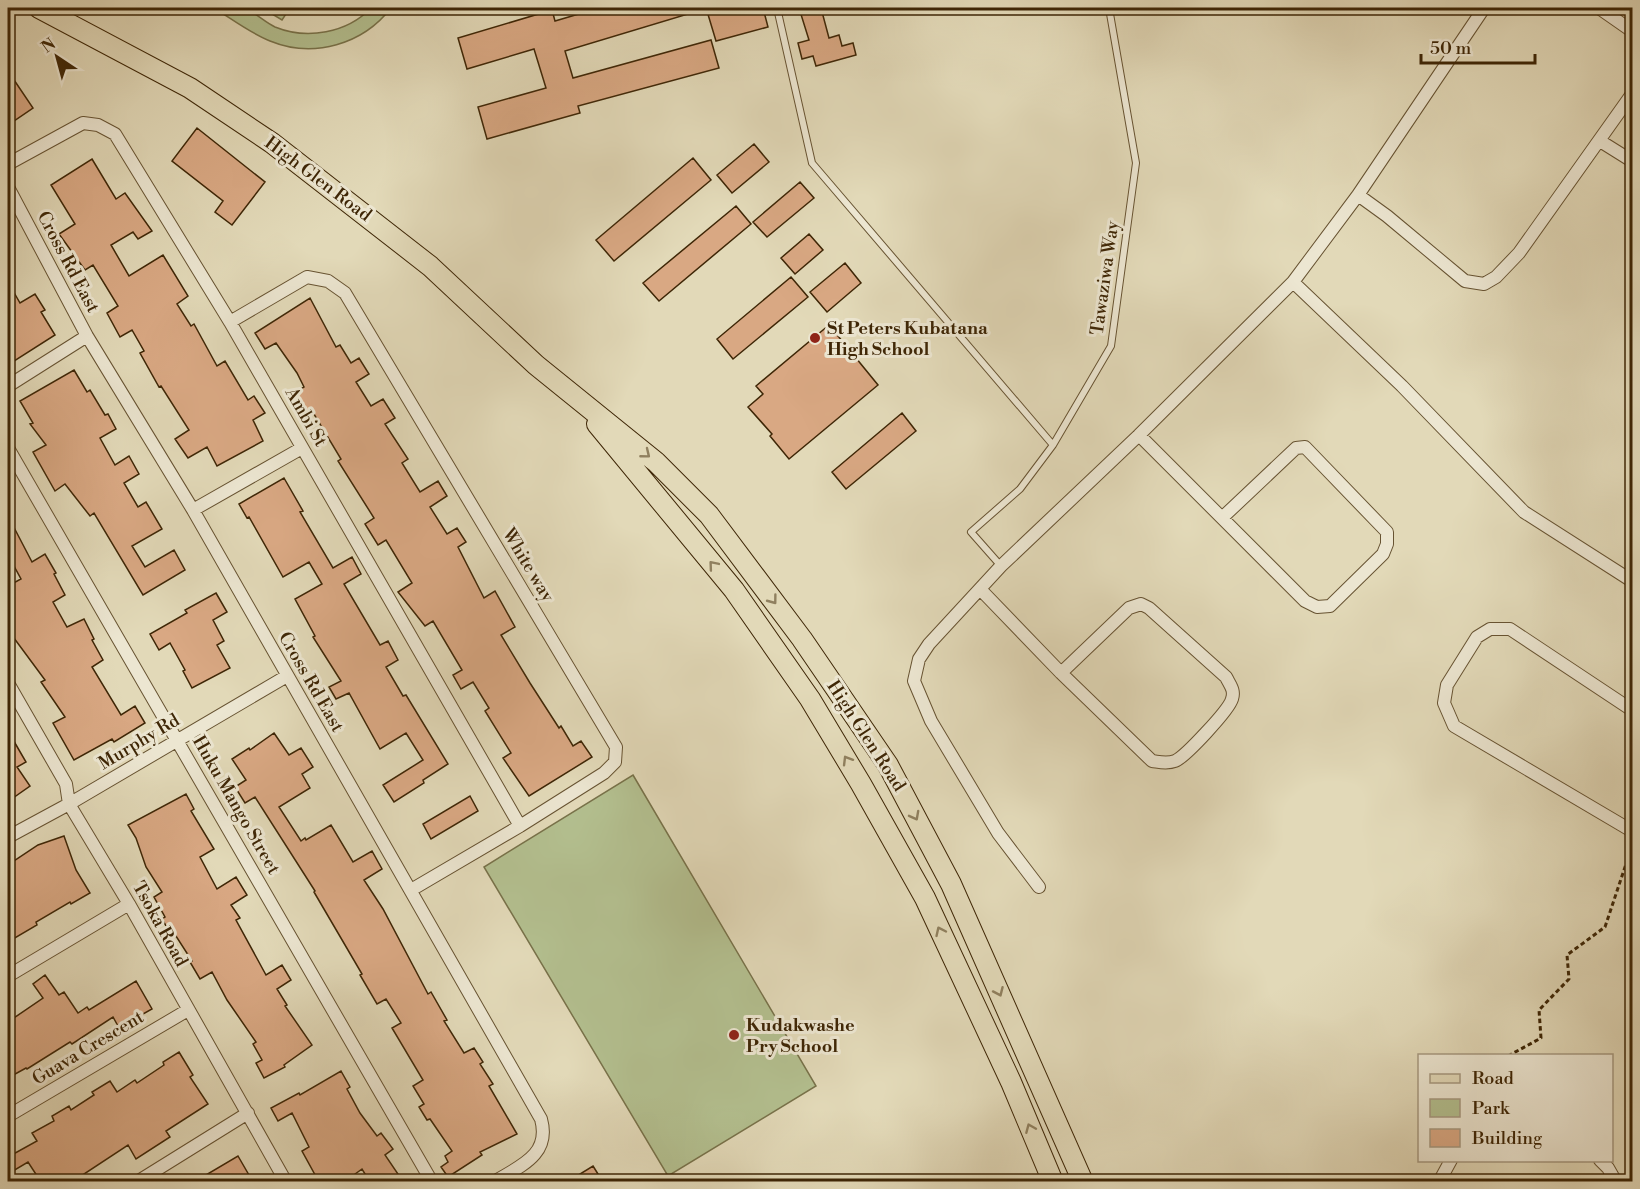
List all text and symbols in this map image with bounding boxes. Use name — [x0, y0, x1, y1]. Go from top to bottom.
north arrow — [27, 27, 87, 87]
scale bar — [1421, 27, 1535, 65]
text: N — [38, 34, 60, 57]
text: 50 m — [1430, 37, 1472, 60]
street label: High Glen Road — [260, 131, 377, 227]
street label: Cross Rd East — [32, 207, 105, 317]
street label: Tawaziwa Way — [1086, 219, 1124, 337]
place label: St Peters Kubatana High School — [827, 317, 988, 361]
marker: St Peters Kubatana High School — [808, 331, 822, 345]
street label: Ambi St — [279, 382, 332, 451]
one-way arrow — [639, 446, 650, 457]
street label: White way — [497, 523, 559, 606]
one-way arrow — [709, 561, 720, 572]
one-way arrow — [766, 594, 777, 605]
street label: Cross Rd East — [273, 628, 349, 737]
street label: High Glen Road — [822, 676, 911, 797]
street label: Murphy Rd — [94, 708, 184, 775]
street label: Huku Mango Street — [187, 732, 285, 879]
one-way arrow — [842, 756, 854, 766]
one-way arrow — [908, 809, 919, 820]
street label: Tsoka Road — [127, 877, 193, 971]
one-way arrow — [936, 927, 948, 938]
one-way arrow — [991, 985, 1003, 996]
street label: Guava Crescent — [28, 1005, 149, 1090]
place label: Kudakwashe Pry School — [746, 1014, 855, 1058]
marker: Kudakwashe Pry School — [727, 1028, 741, 1042]
legend — [1418, 1054, 1613, 1162]
text: Road — [1472, 1067, 1515, 1090]
text: Park — [1472, 1097, 1511, 1120]
one-way arrow — [1025, 1123, 1037, 1134]
text: Building — [1471, 1127, 1543, 1150]

